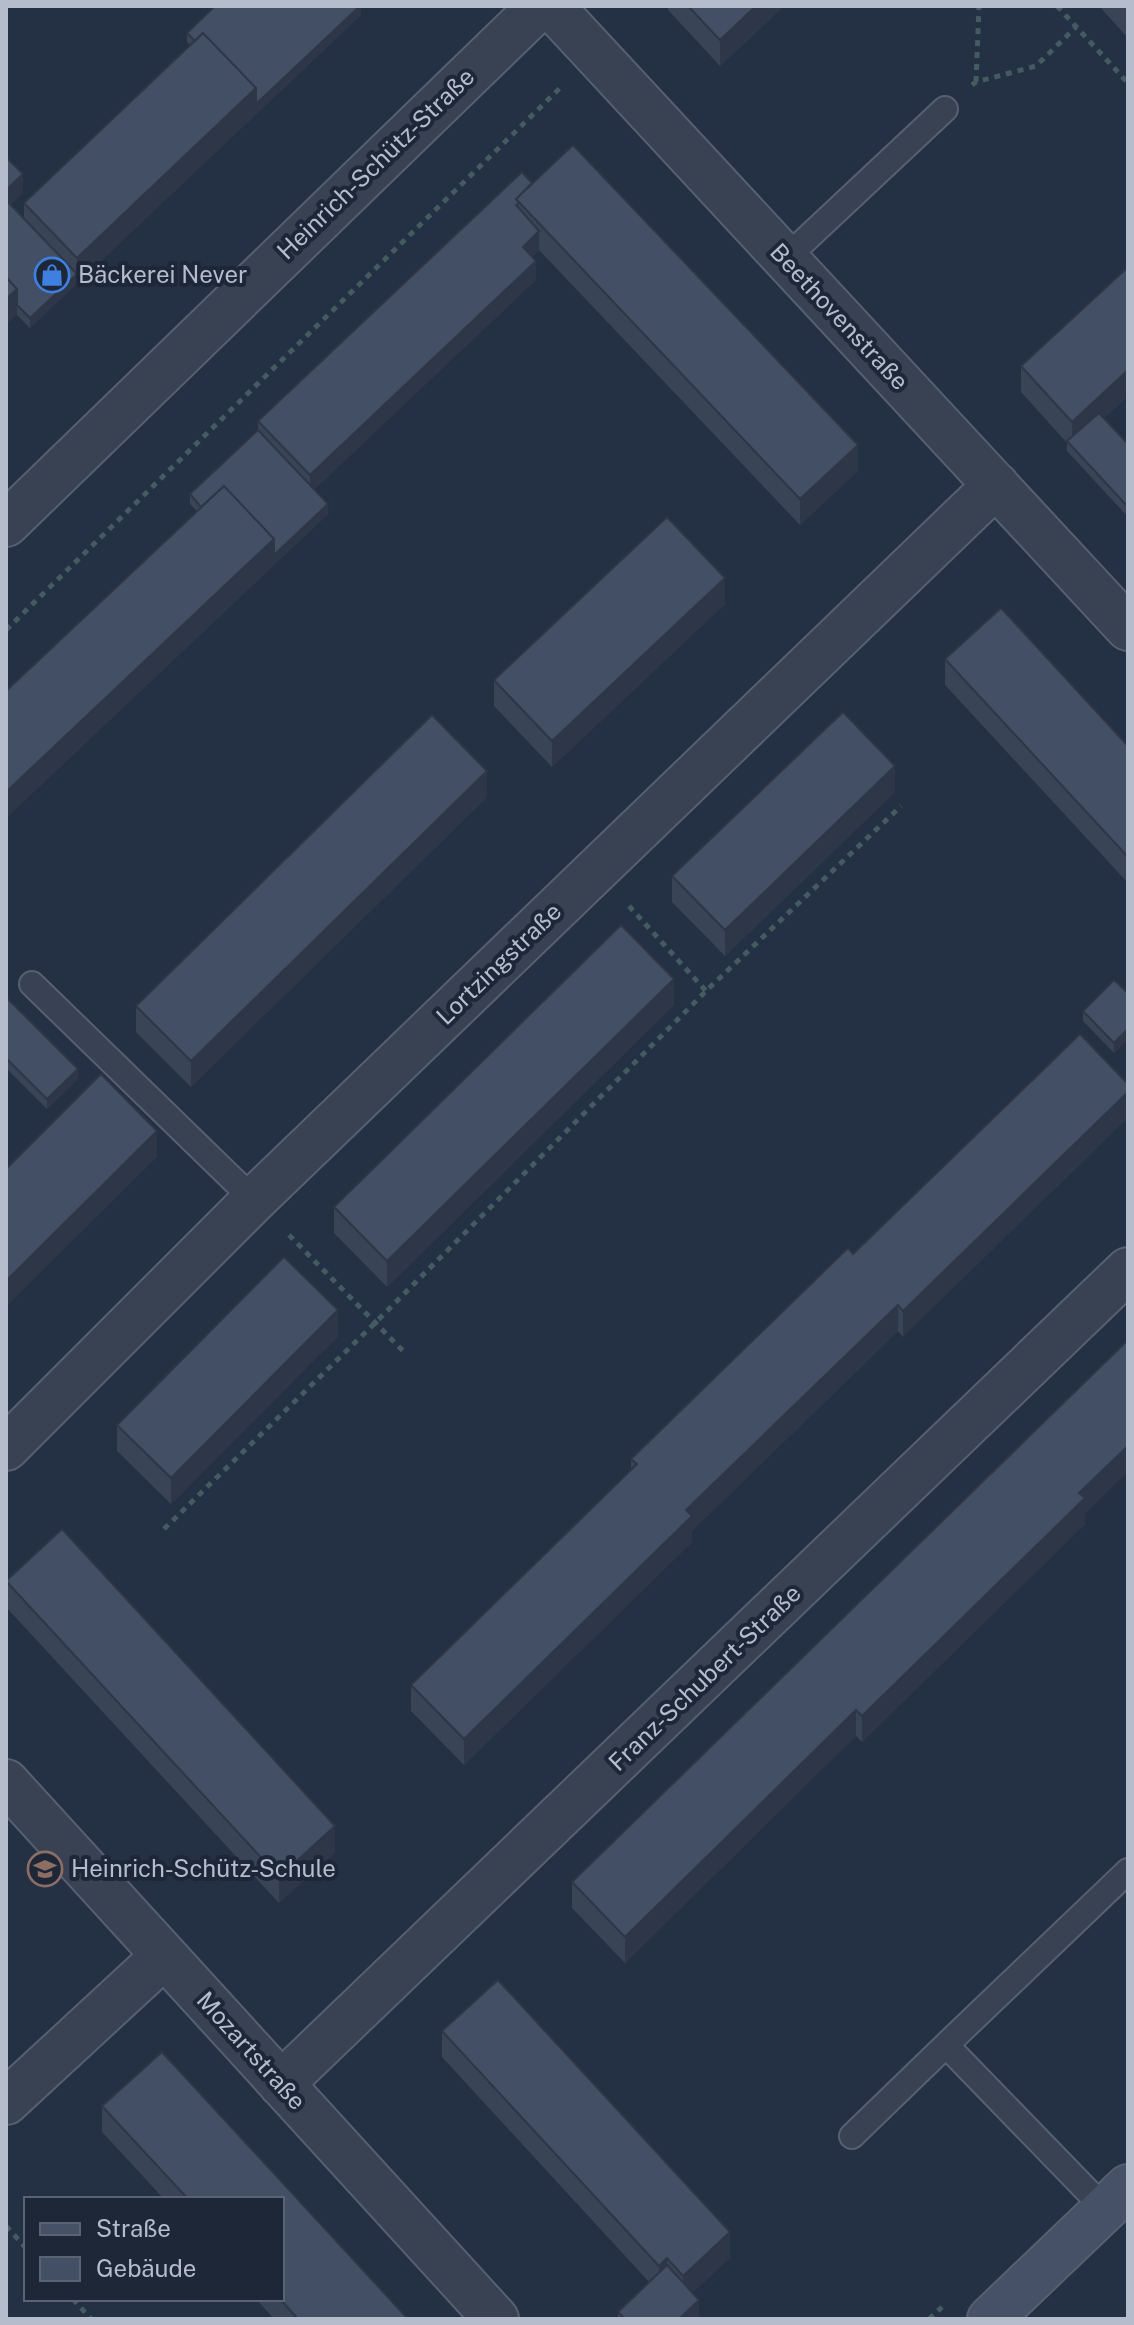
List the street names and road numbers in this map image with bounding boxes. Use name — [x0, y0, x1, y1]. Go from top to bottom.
street label: Heinrich-Schütz-Straße — [271, 62, 479, 265]
street label: Beethovenstraße — [765, 237, 915, 395]
street label: Lortzingstraße — [430, 897, 566, 1030]
street label: Franz-Schubert-Straße — [603, 1578, 806, 1776]
street label: Mozartstraße — [192, 1986, 312, 2115]

